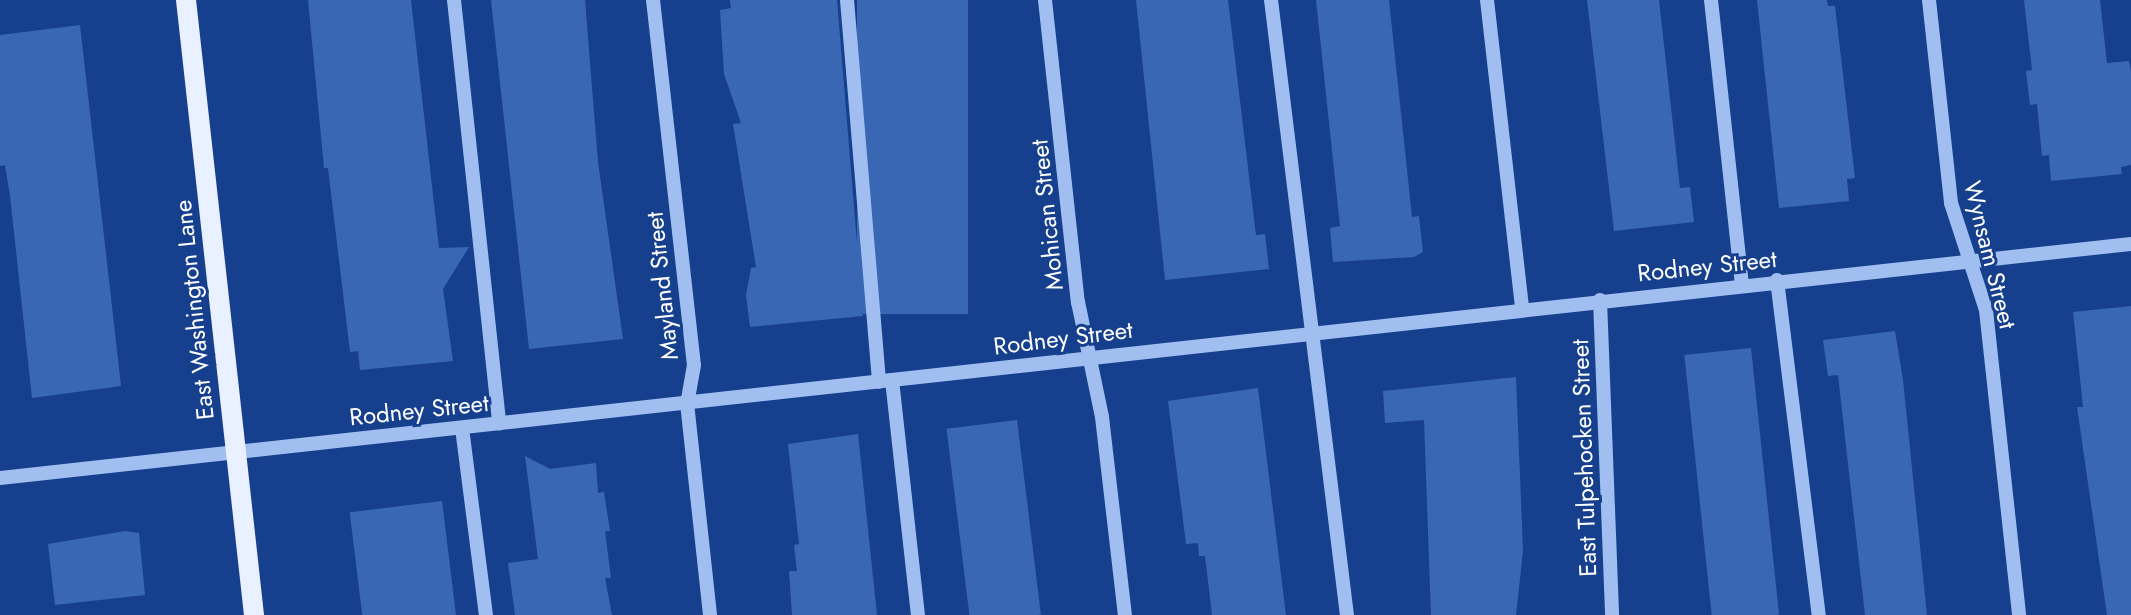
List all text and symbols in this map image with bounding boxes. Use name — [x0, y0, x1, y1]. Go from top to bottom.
street label: Mohican Street — [1025, 138, 1069, 292]
street label: Wynsam Street — [1958, 178, 2022, 332]
street label: East Washington Lane — [168, 199, 220, 421]
street label: Mayland Street — [640, 210, 684, 362]
street label: Rodney Street — [1636, 244, 1778, 288]
street label: Rodney Street — [992, 315, 1134, 361]
street label: East Tulpehocken Street — [1565, 339, 1603, 577]
street label: Rodney Street — [348, 388, 490, 432]

